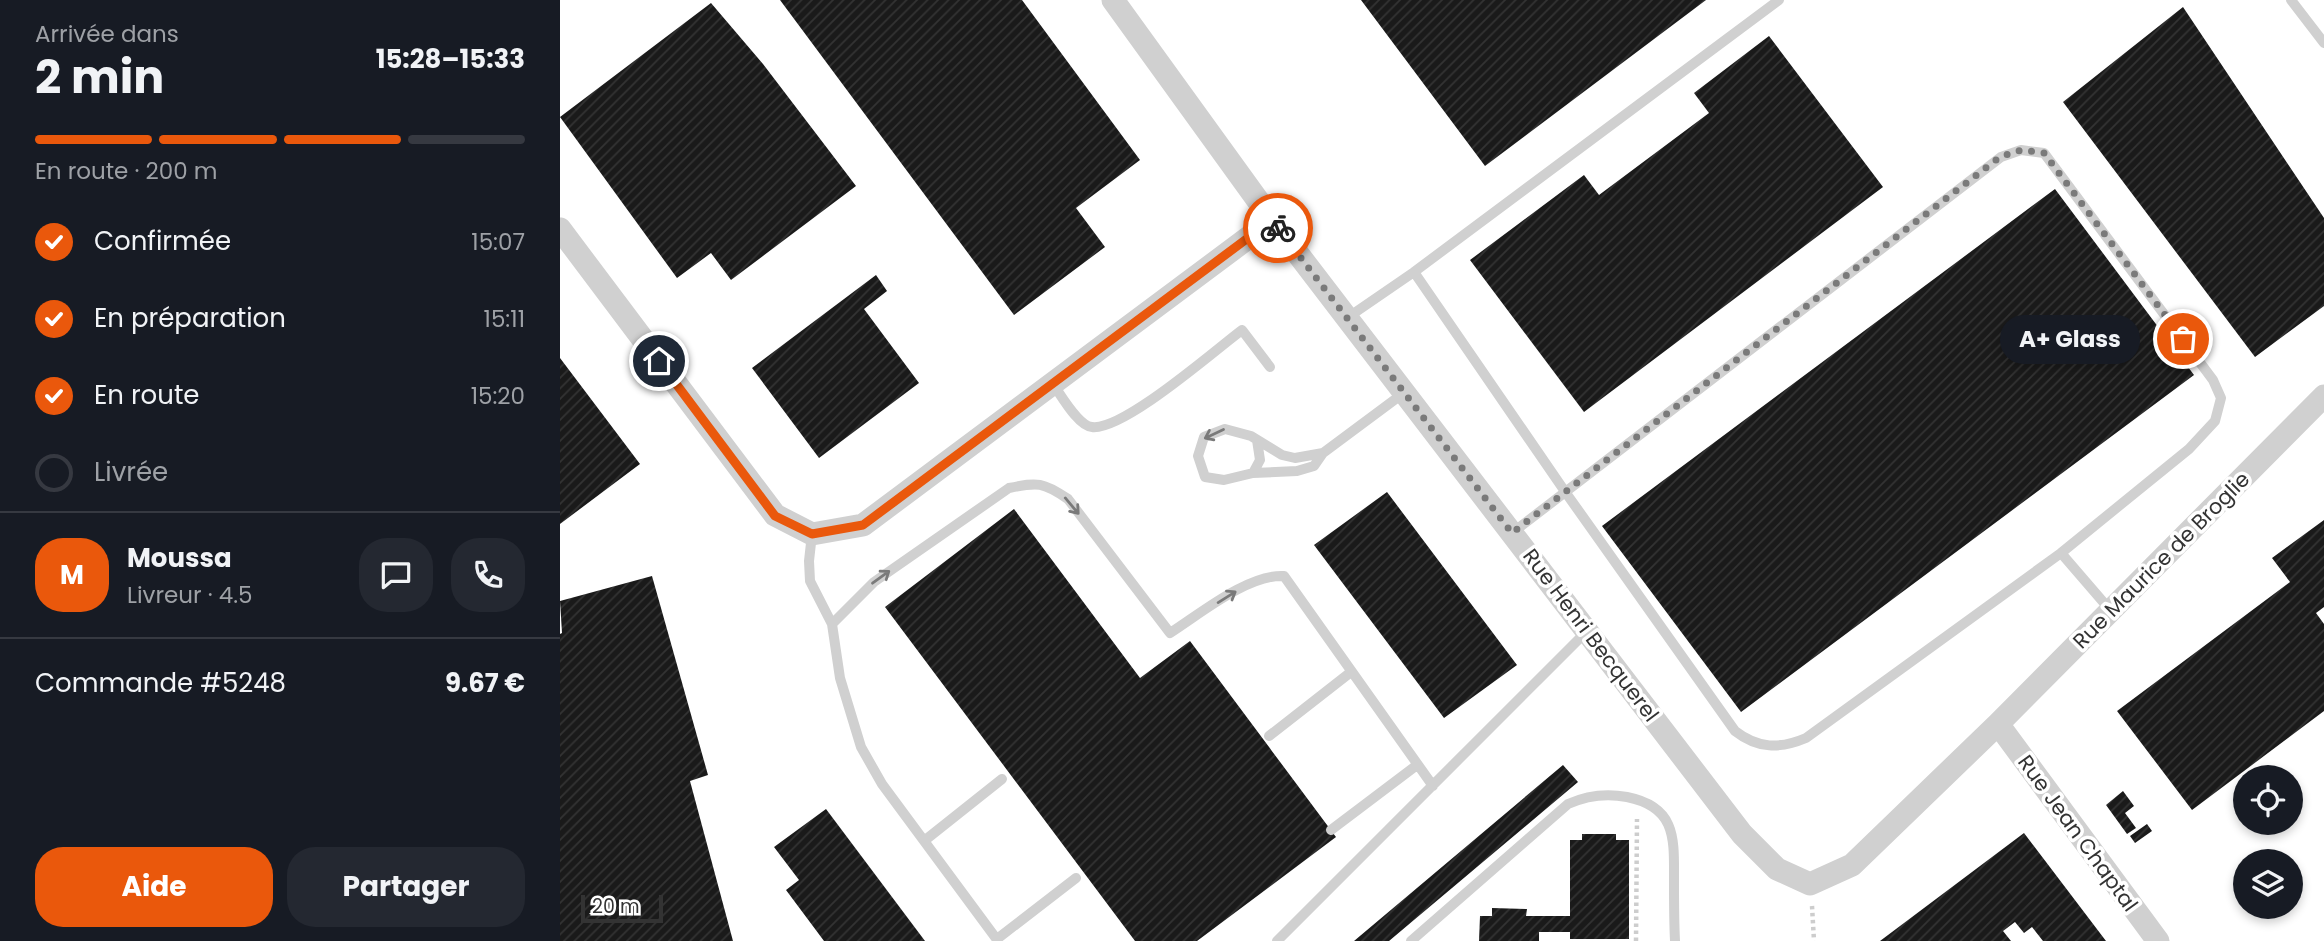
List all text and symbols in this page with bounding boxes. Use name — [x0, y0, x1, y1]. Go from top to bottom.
text: Arrivée dans — [35, 18, 179, 50]
text: 15:28–15:33 — [376, 41, 525, 77]
text: 2 min — [35, 45, 164, 109]
text: En route · 200 m — [35, 155, 217, 187]
courier — [1243, 193, 1313, 263]
icon: bike — [1259, 209, 1297, 247]
icon: check — [35, 223, 73, 261]
text: Confirmée — [94, 223, 231, 259]
text: 15:07 — [471, 226, 525, 258]
icon: check — [35, 300, 73, 338]
text: En préparation — [94, 300, 286, 336]
text: 15:11 — [484, 303, 525, 335]
pin — [2153, 309, 2213, 369]
callout: A+ Glass — [2001, 314, 2141, 364]
icon: bag — [2164, 320, 2202, 358]
text: A+ Glass — [2019, 323, 2121, 355]
pin — [629, 331, 689, 391]
icon: home — [640, 342, 678, 380]
icon: check — [35, 377, 73, 415]
text: En route — [94, 377, 199, 413]
text: 15:20 — [471, 380, 525, 412]
one-way arrow — [1204, 428, 1225, 441]
text: Livrée — [94, 454, 168, 490]
street label: Rue Maurice de Broglie — [2066, 465, 2256, 655]
one-way arrow — [1064, 497, 1080, 515]
button: chat — [359, 538, 433, 612]
button: phone — [451, 538, 525, 612]
text: Moussa — [127, 540, 232, 576]
street label: Rue Henri Becquerel — [1516, 543, 1666, 727]
text: M — [60, 557, 84, 593]
one-way arrow — [871, 570, 890, 584]
text: Livreur · 4.5 — [127, 579, 253, 611]
one-way arrow — [1217, 590, 1236, 605]
text: Commande #5248 — [35, 665, 286, 701]
text: 9.67 € — [445, 665, 525, 701]
street label: Rue Jean Chaptal — [2011, 749, 2145, 917]
map controls — [2233, 765, 2303, 919]
button: locate — [2233, 765, 2303, 835]
button: Aide — [35, 847, 273, 927]
button: Partager — [287, 847, 525, 927]
button: layers — [2233, 849, 2303, 919]
scale bar — [581, 892, 663, 924]
text: 20 m — [592, 893, 640, 920]

